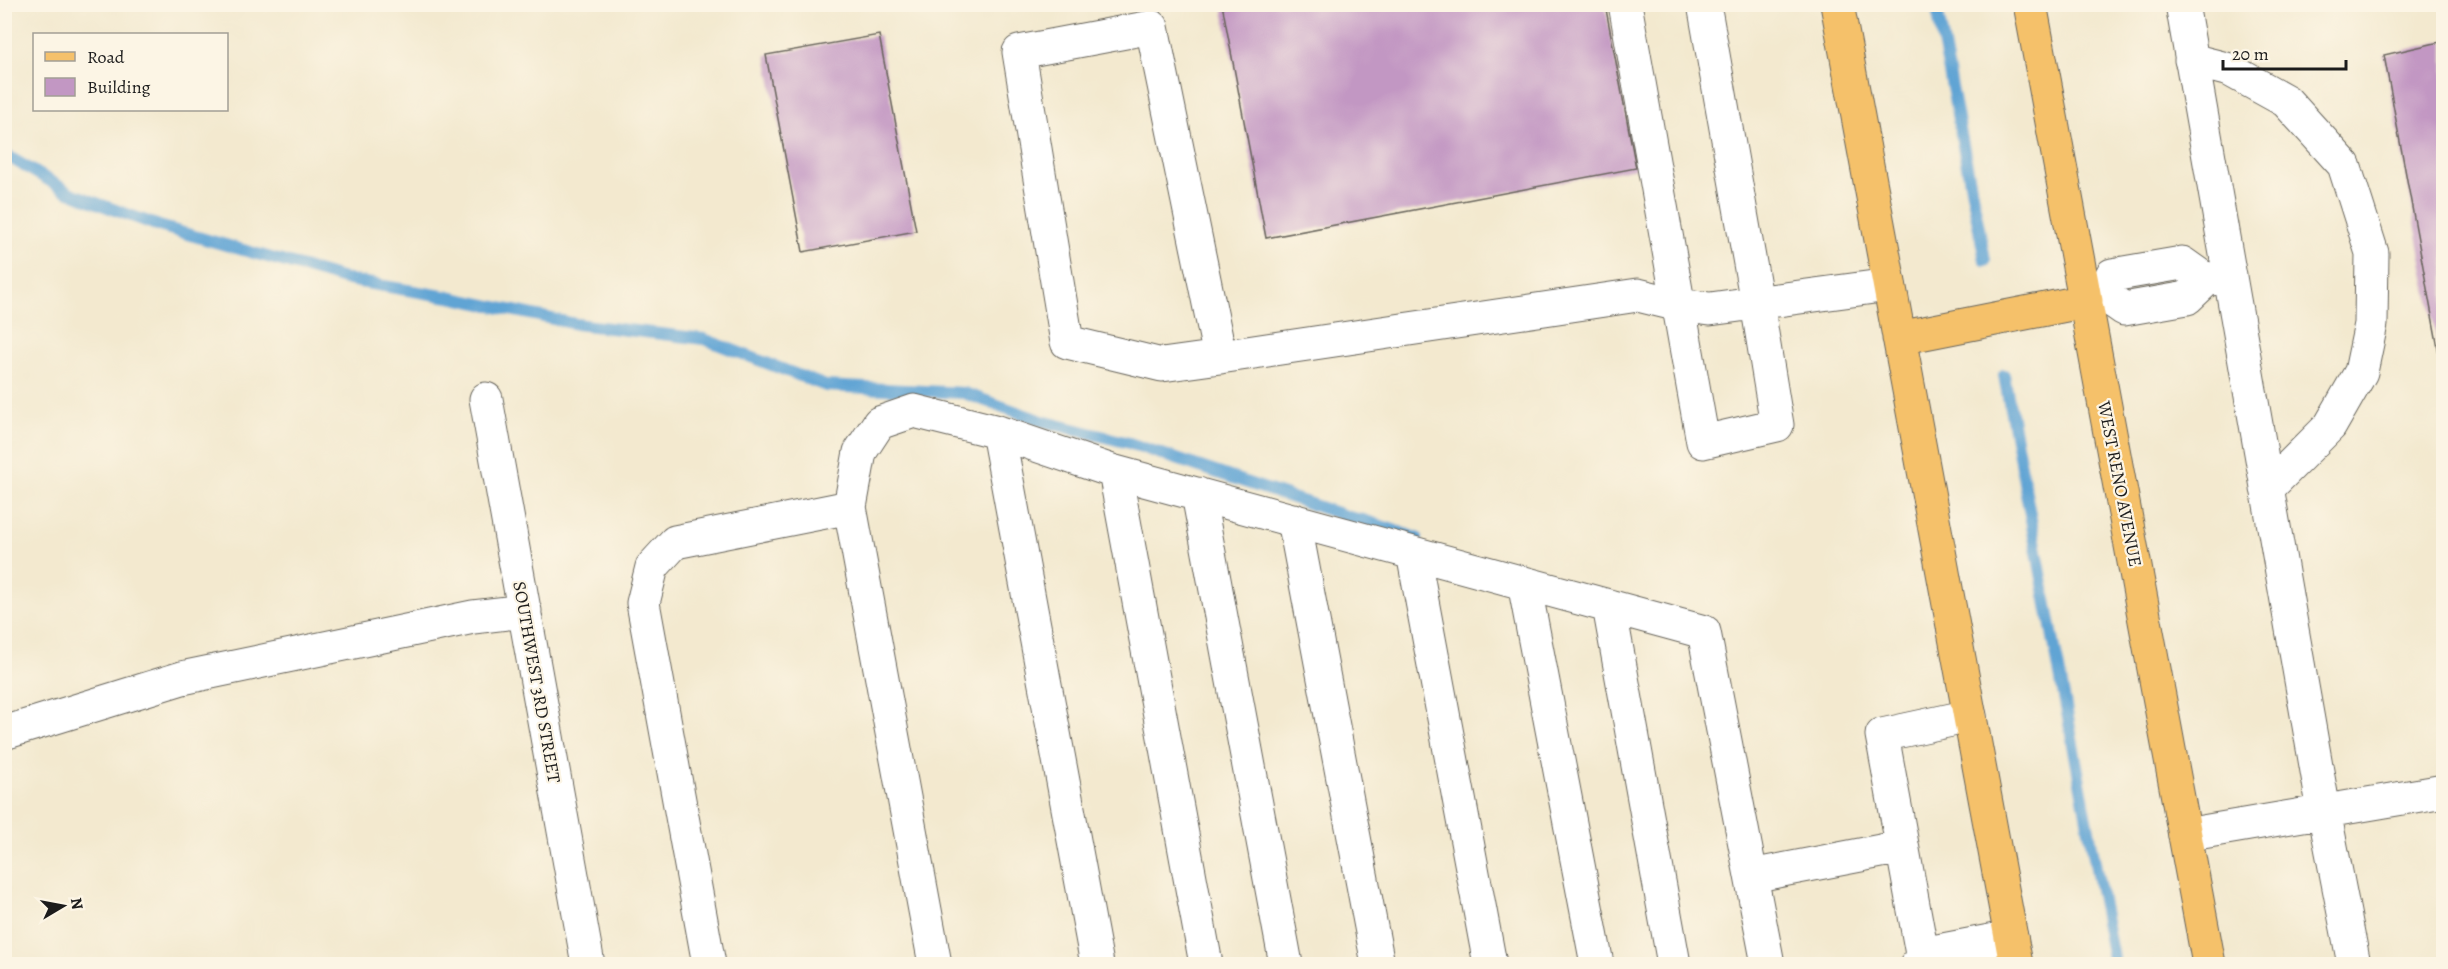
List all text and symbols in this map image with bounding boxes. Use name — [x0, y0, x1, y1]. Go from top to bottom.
legend — [33, 33, 228, 111]
scale bar — [2223, 33, 2346, 71]
text: 20 m — [2232, 42, 2269, 66]
text: Road — [87, 45, 125, 69]
text: Building — [87, 75, 151, 99]
street label: WEST RENO AVENUE — [2092, 398, 2148, 569]
street label: SOUTHWEST 3RD STREET — [507, 579, 567, 785]
north arrow — [33, 876, 93, 936]
text: N — [65, 896, 89, 912]

